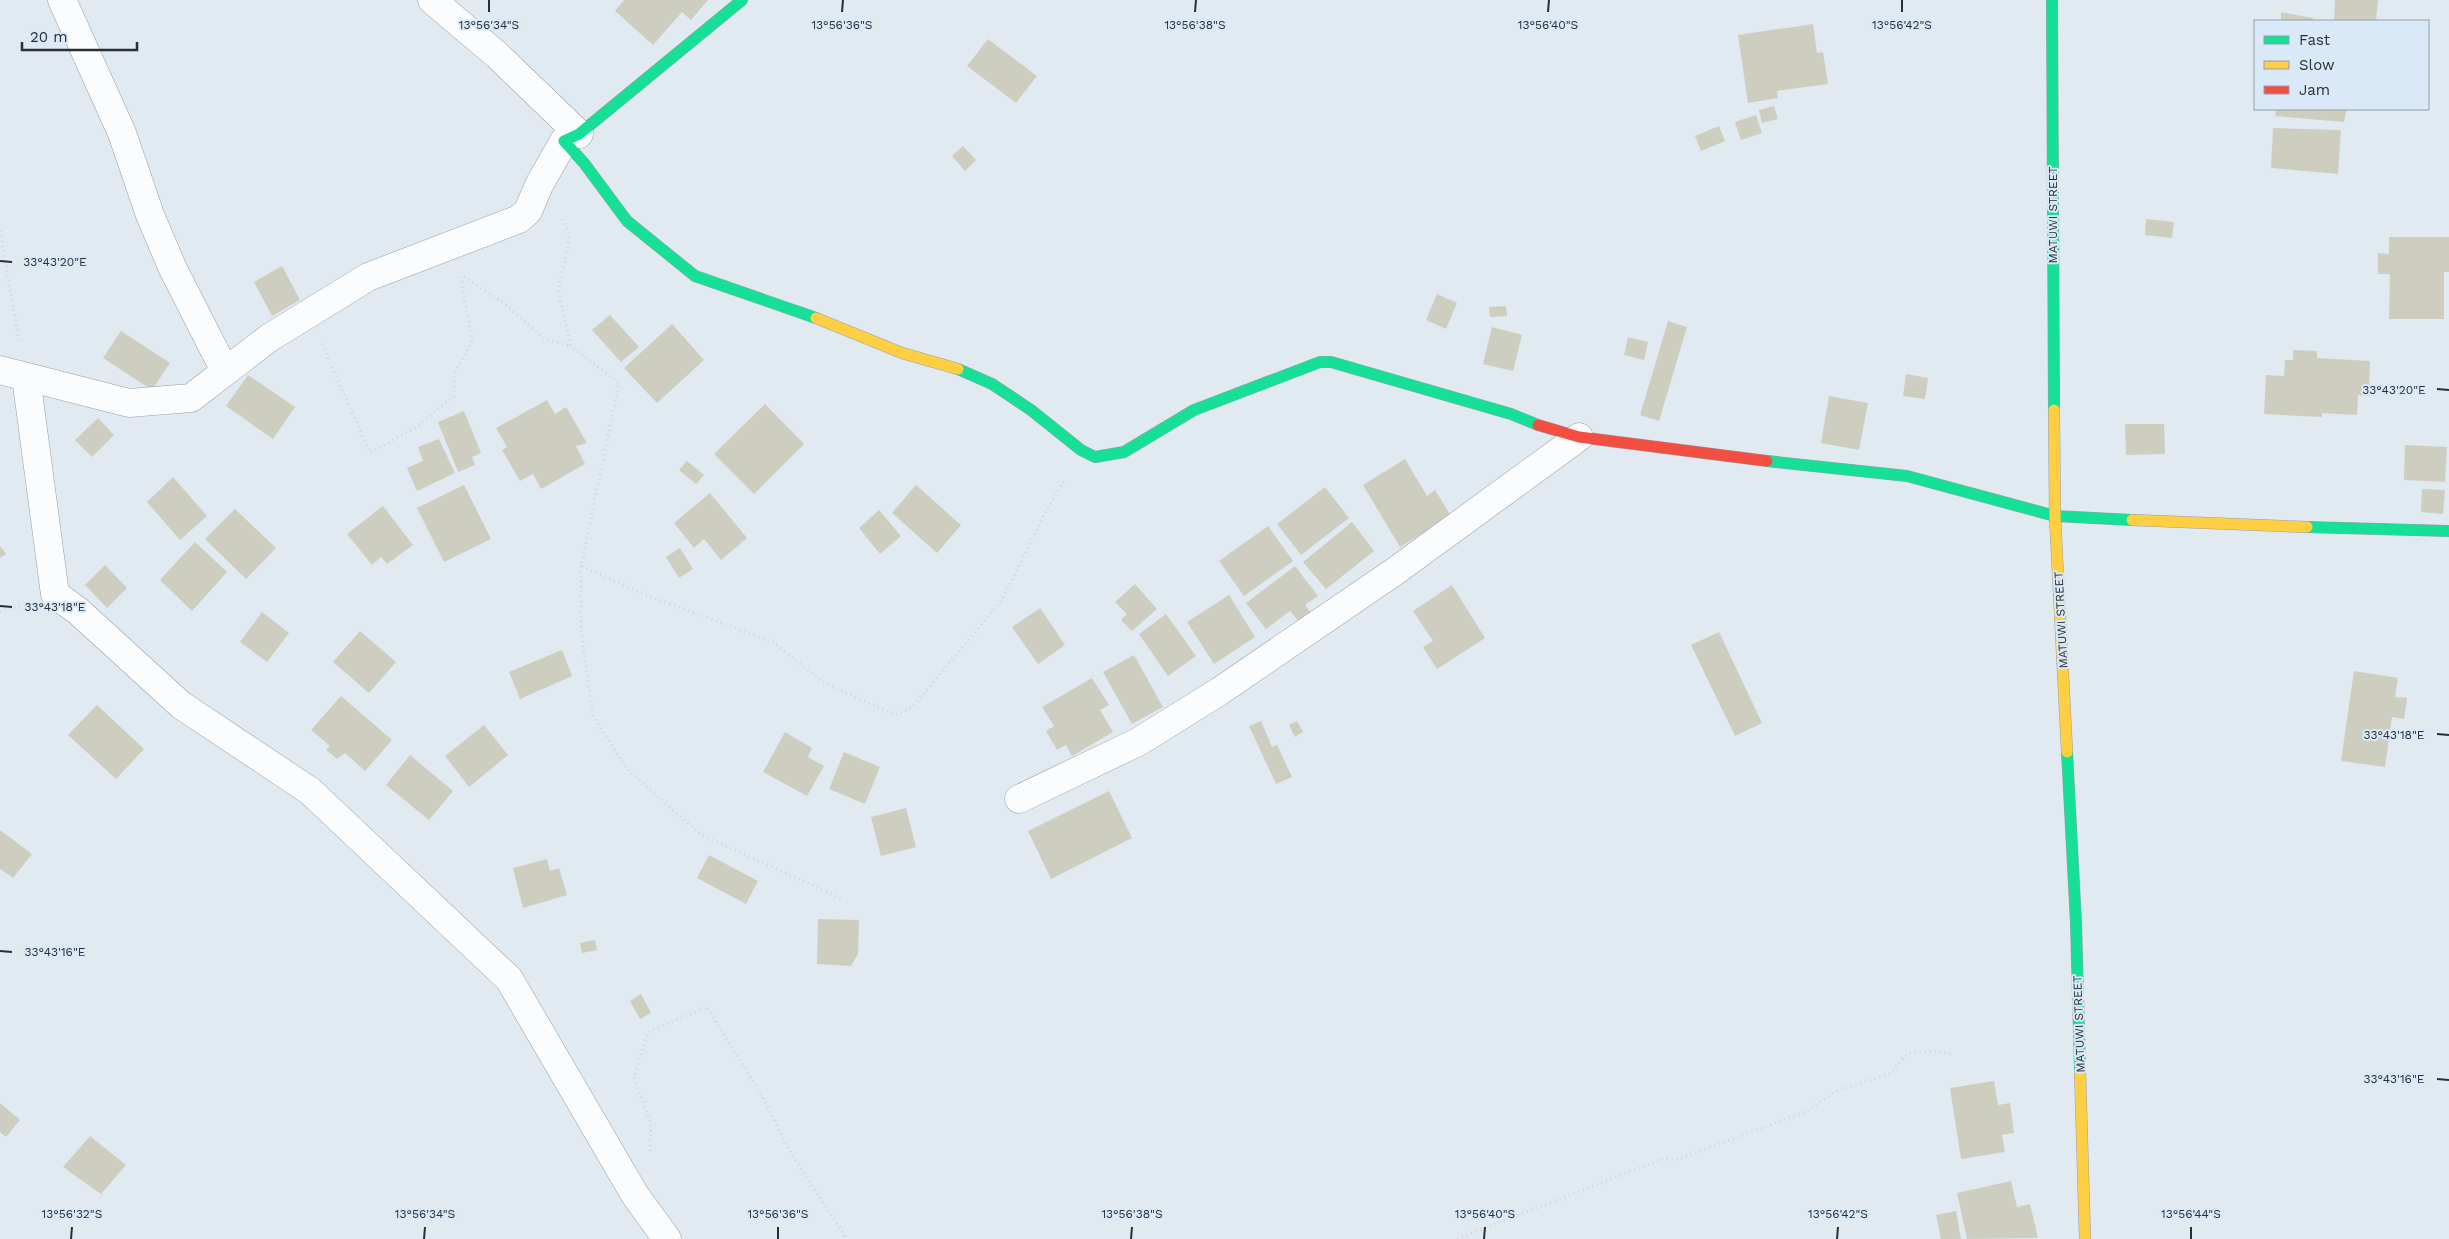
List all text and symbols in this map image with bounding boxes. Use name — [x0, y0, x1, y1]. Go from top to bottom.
text: 13°56'34"S — [459, 18, 519, 32]
text: 13°56'36"S — [811, 18, 873, 32]
text: 13°56'38"S — [1164, 18, 1226, 32]
text: 13°56'40"S — [1518, 18, 1578, 32]
text: 13°56'42"S — [1872, 18, 1932, 32]
scale bar — [22, 20, 138, 52]
legend — [2254, 20, 2429, 110]
text: 20 m — [30, 28, 68, 46]
text: Fast — [2299, 31, 2331, 49]
text: Slow — [2299, 56, 2335, 74]
text: Jam — [2299, 81, 2330, 99]
street label: MATUWI STREET — [2046, 166, 2060, 264]
text: 33°43'20"E — [23, 255, 87, 269]
text: 33°43'20"E — [2362, 383, 2426, 397]
street label: MATUWI STREET — [2051, 571, 2071, 669]
text: 33°43'18"E — [25, 600, 86, 614]
text: 33°43'18"E — [2364, 728, 2425, 742]
text: 33°43'16"E — [25, 945, 86, 959]
street label: MATUWI STREET — [2070, 975, 2088, 1073]
text: 33°43'16"E — [2364, 1072, 2425, 1086]
text: 13°56'32"S — [42, 1207, 102, 1221]
text: 13°56'34"S — [395, 1207, 455, 1221]
text: 13°56'36"S — [747, 1207, 809, 1221]
text: 13°56'38"S — [1101, 1207, 1163, 1221]
text: 13°56'40"S — [1455, 1207, 1515, 1221]
text: 13°56'42"S — [1808, 1207, 1868, 1221]
text: 13°56'44"S — [2161, 1207, 2221, 1221]

